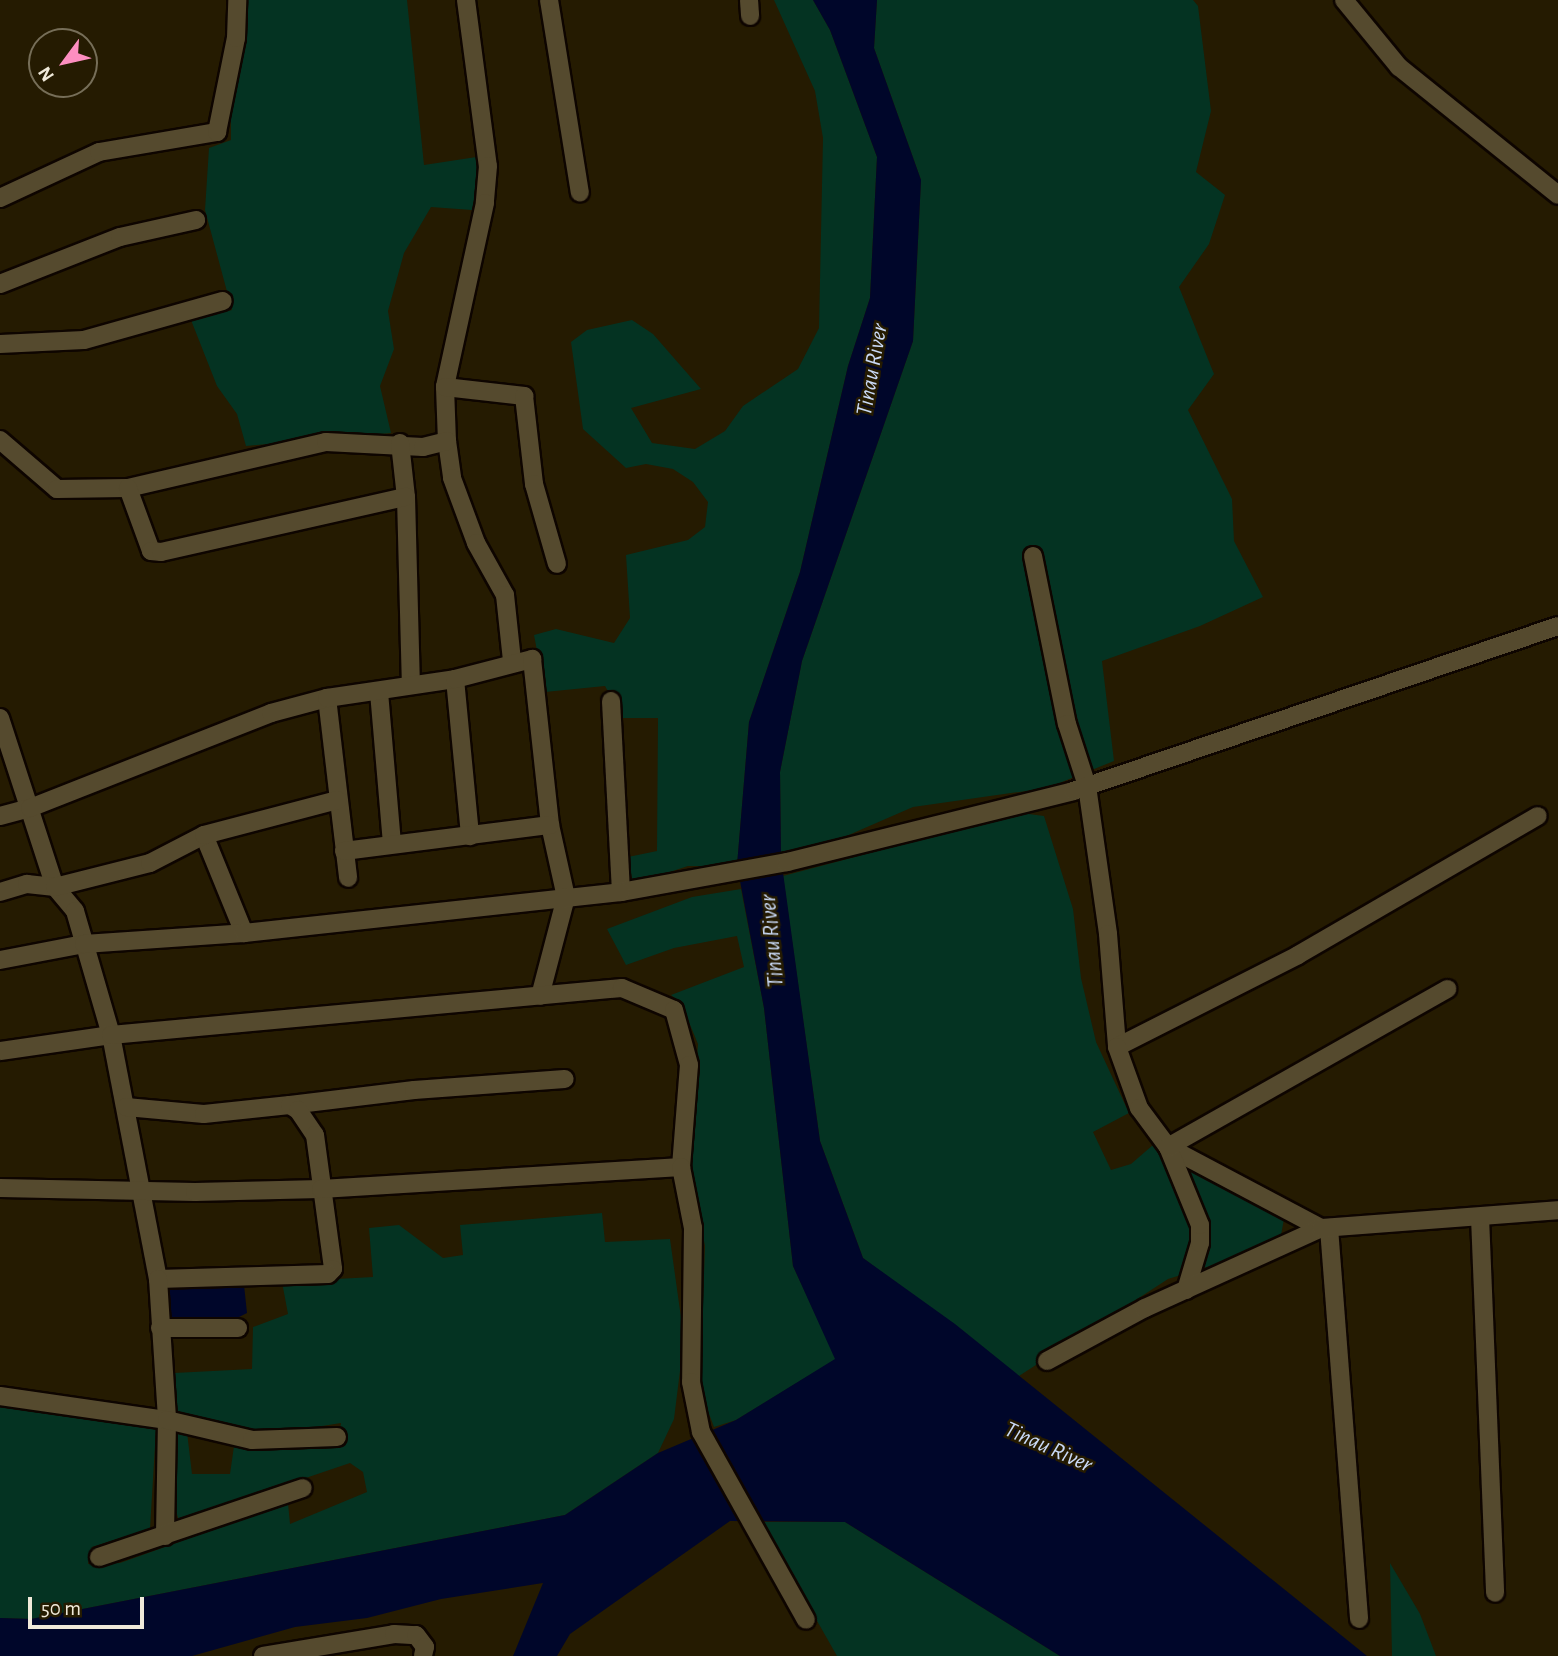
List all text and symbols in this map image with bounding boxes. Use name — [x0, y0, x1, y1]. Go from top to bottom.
north arrow — [28, 28, 98, 98]
text: N — [35, 63, 58, 84]
water label: Tinau River — [851, 322, 895, 418]
water label: Tinau River — [755, 893, 791, 989]
water label: Tinau River — [1000, 1416, 1096, 1480]
scale bar — [32, 1582, 147, 1626]
text: 50 m — [41, 1598, 81, 1619]

